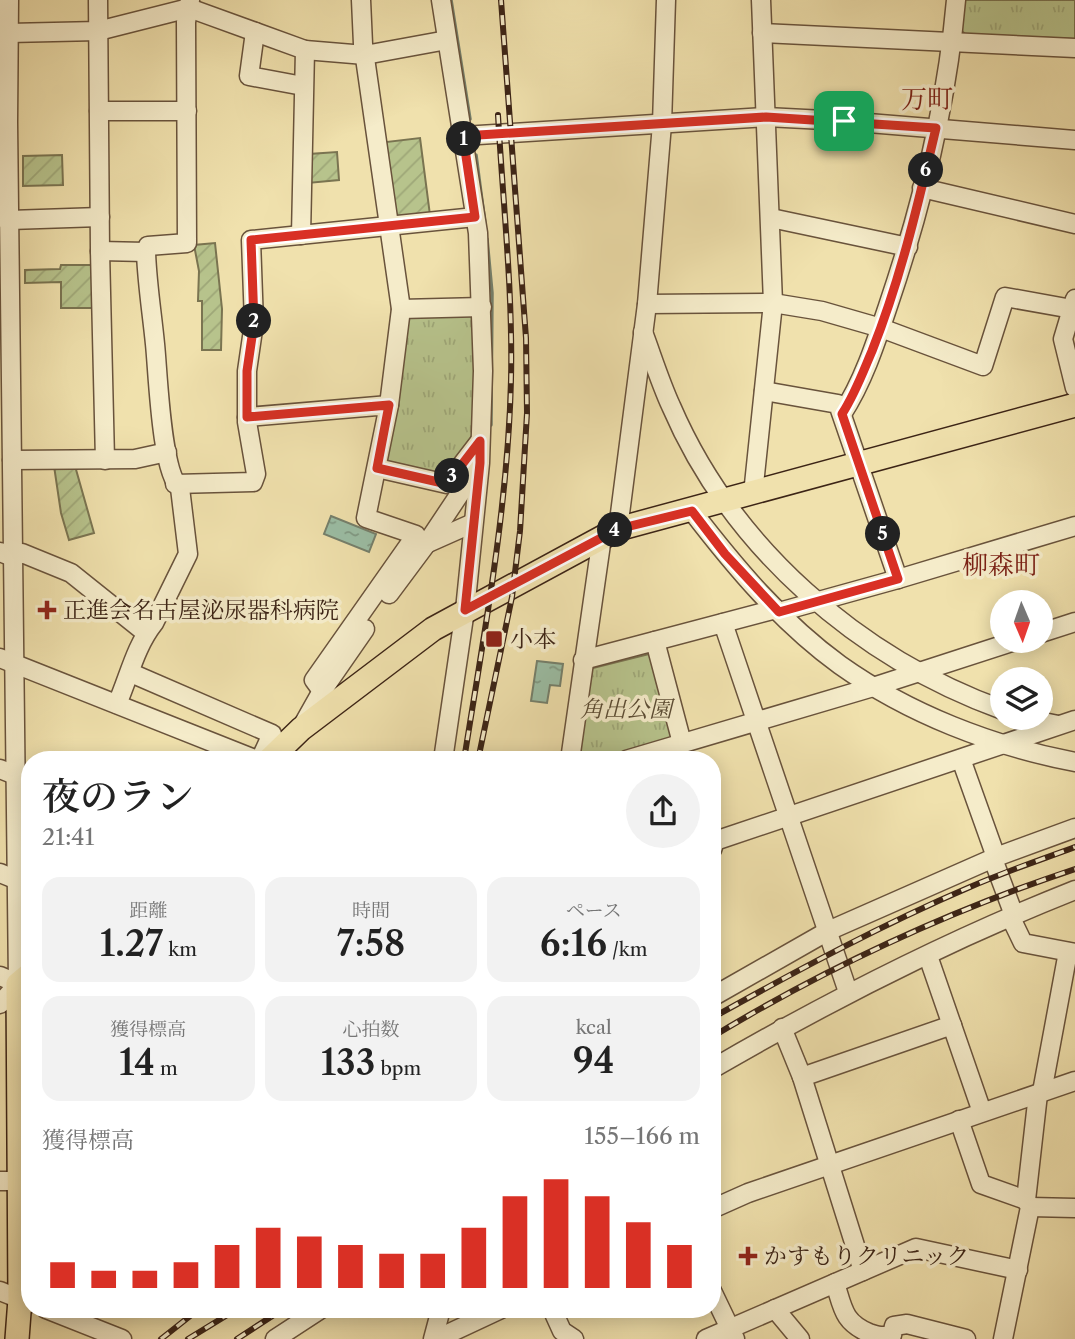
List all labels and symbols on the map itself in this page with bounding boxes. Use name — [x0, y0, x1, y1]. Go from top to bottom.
district label: 万町 — [901, 83, 953, 115]
pin — [814, 91, 874, 151]
pin: 1 — [447, 122, 482, 156]
pin: 6 — [908, 152, 944, 188]
pin: 2 — [236, 304, 272, 338]
pin: 3 — [434, 458, 470, 494]
pin: 4 — [598, 512, 632, 548]
pin: 5 — [866, 516, 900, 552]
district label: 柳森町 — [962, 549, 1040, 581]
north arrow — [990, 590, 1054, 653]
place label: 正進会名古屋泌尿器科病院 — [63, 596, 339, 624]
marker: 正進会名古屋泌尿器科病院 — [37, 600, 57, 620]
place label: 小本 — [510, 625, 556, 653]
marker: 小本 — [484, 629, 504, 649]
park label: 角出公園 — [580, 695, 676, 723]
place label: かすもりクリニック — [764, 1242, 970, 1270]
marker: かすもりクリニック — [738, 1246, 758, 1266]

